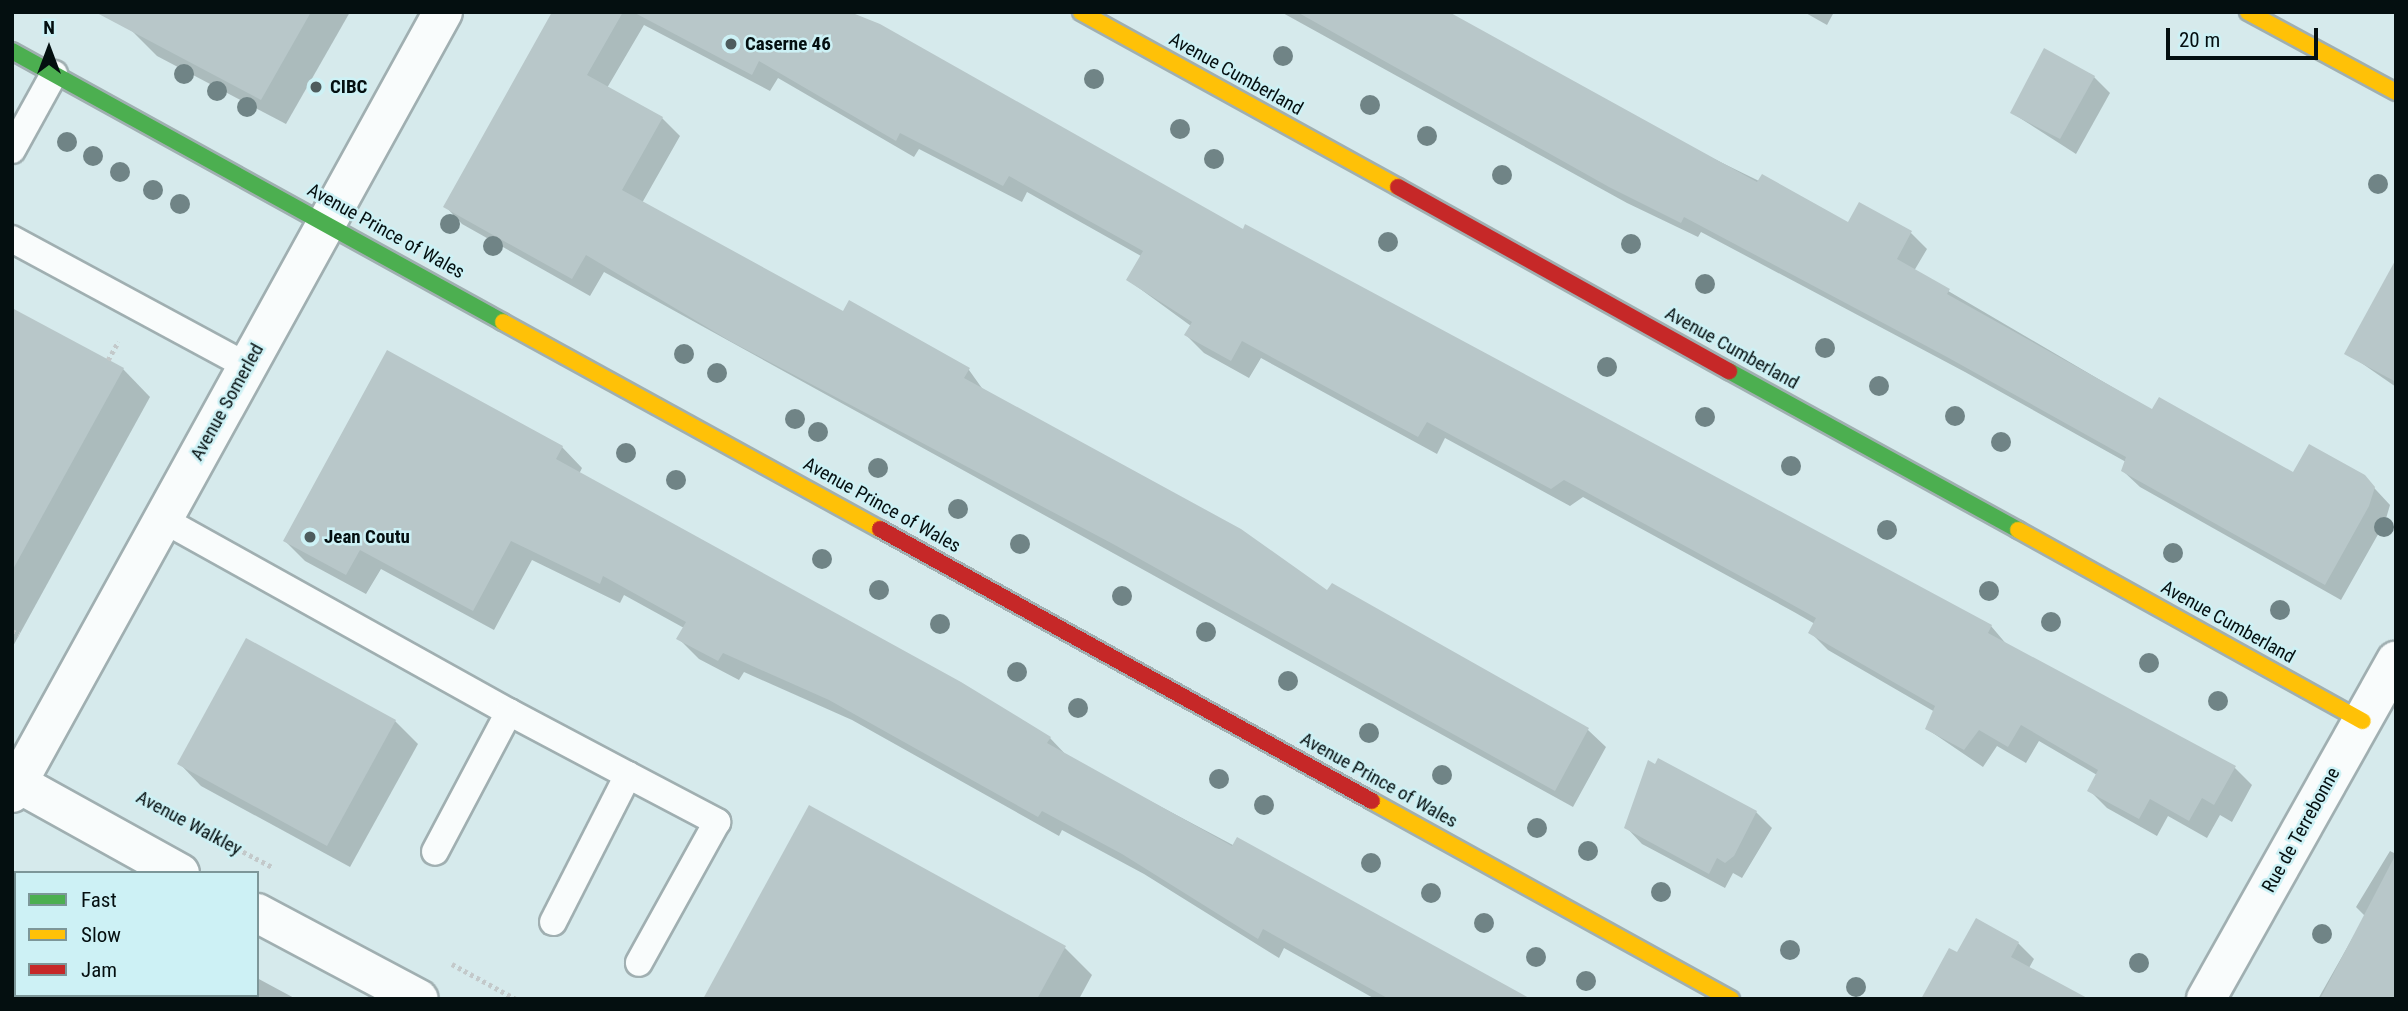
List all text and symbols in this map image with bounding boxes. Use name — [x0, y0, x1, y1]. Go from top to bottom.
north arrow — [14, 14, 84, 84]
scale bar — [2170, 14, 2322, 58]
text: N — [43, 16, 55, 39]
street label: Avenue Cumberland — [1165, 28, 1307, 120]
text: 20 m — [2179, 28, 2220, 52]
place label: Caserne 46 — [745, 33, 831, 55]
marker: Caserne 46 — [723, 36, 739, 52]
place label: CIBC — [330, 76, 367, 98]
marker: CIBC — [308, 79, 324, 95]
street label: Avenue Prince of Wales — [303, 178, 469, 284]
street label: Avenue Cumberland — [1661, 302, 1803, 394]
street label: Avenue Somerled — [185, 340, 269, 464]
street label: Avenue Prince of Wales — [799, 452, 965, 558]
place label: Jean Coutu — [324, 526, 410, 548]
marker: Jean Coutu — [302, 529, 318, 545]
street label: Avenue Cumberland — [2157, 576, 2299, 668]
street label: Avenue Prince of Wales — [1296, 727, 1462, 833]
street label: Rue de Terrebonne — [2257, 763, 2345, 897]
street label: Avenue Walkley — [132, 786, 246, 860]
legend — [14, 871, 259, 997]
text: Fast — [81, 888, 117, 912]
text: Slow — [81, 923, 121, 947]
text: Jam — [81, 958, 117, 982]

